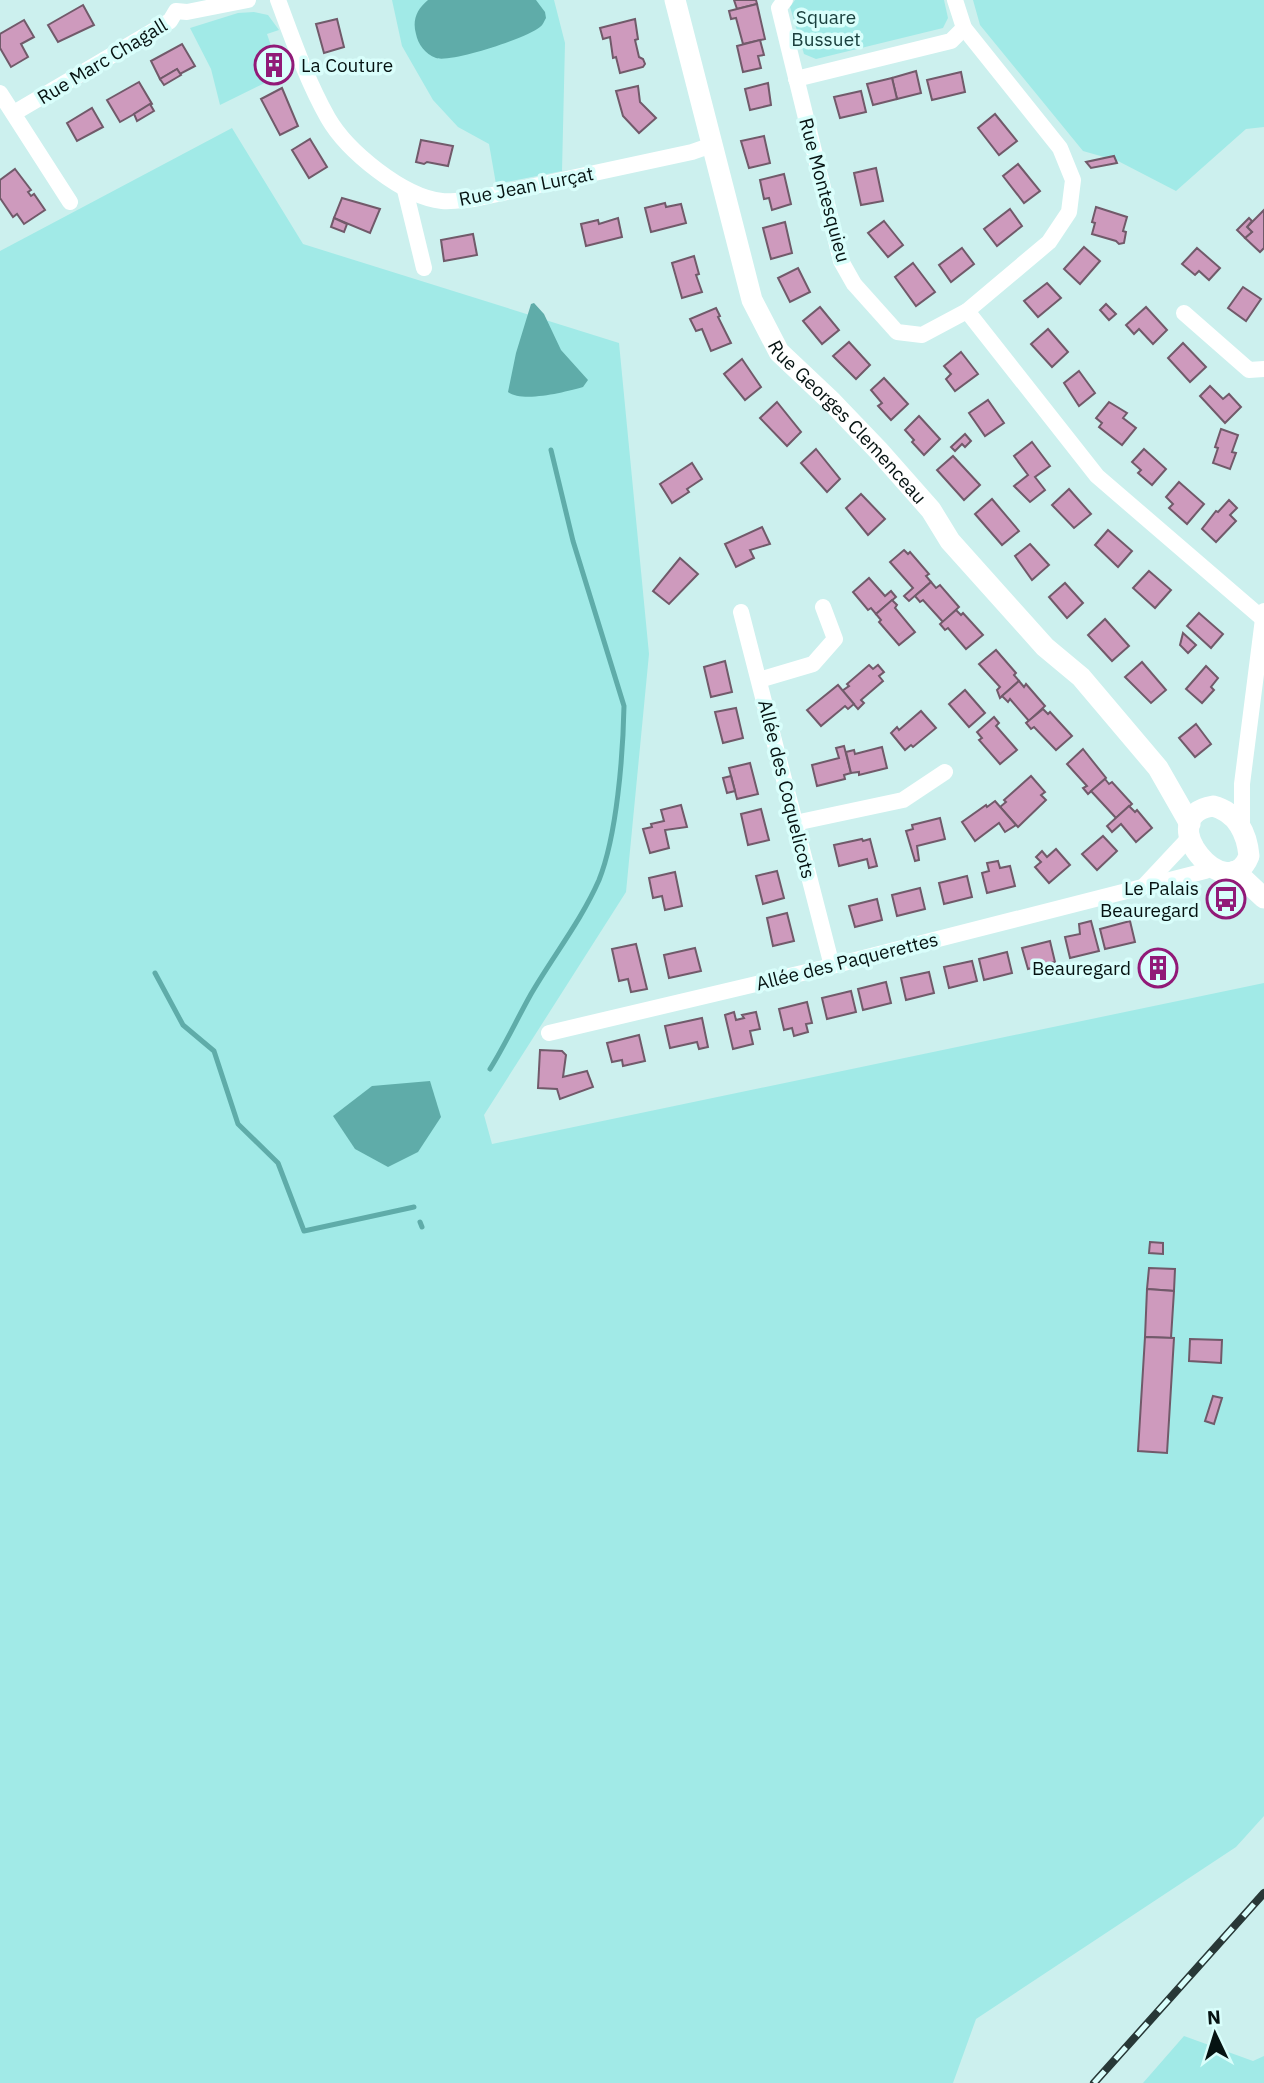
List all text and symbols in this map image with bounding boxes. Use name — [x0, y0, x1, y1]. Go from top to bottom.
park label: Square Bussuet — [791, 5, 861, 51]
street label: Rue Marc Chagall — [33, 13, 171, 109]
building icon: La Couture — [253, 44, 295, 86]
place label: La Couture — [301, 53, 393, 77]
street label: Rue Montesquieu — [794, 115, 856, 265]
street label: Rue Jean Lurçat — [457, 161, 595, 211]
street label: Rue Georges Clemenceau — [763, 336, 932, 509]
street label: Allée des Coquelicots — [753, 697, 821, 881]
place label: Le Palais Beauregard — [1100, 876, 1199, 922]
bus stop icon: Le Palais Beauregard — [1205, 878, 1247, 920]
street label: Allée des Paquerettes — [753, 927, 941, 995]
building icon: Beauregard — [1137, 947, 1179, 989]
place label: Beauregard — [1032, 956, 1131, 980]
north arrow — [1180, 1999, 1250, 2069]
text: N — [1206, 2005, 1222, 2029]

